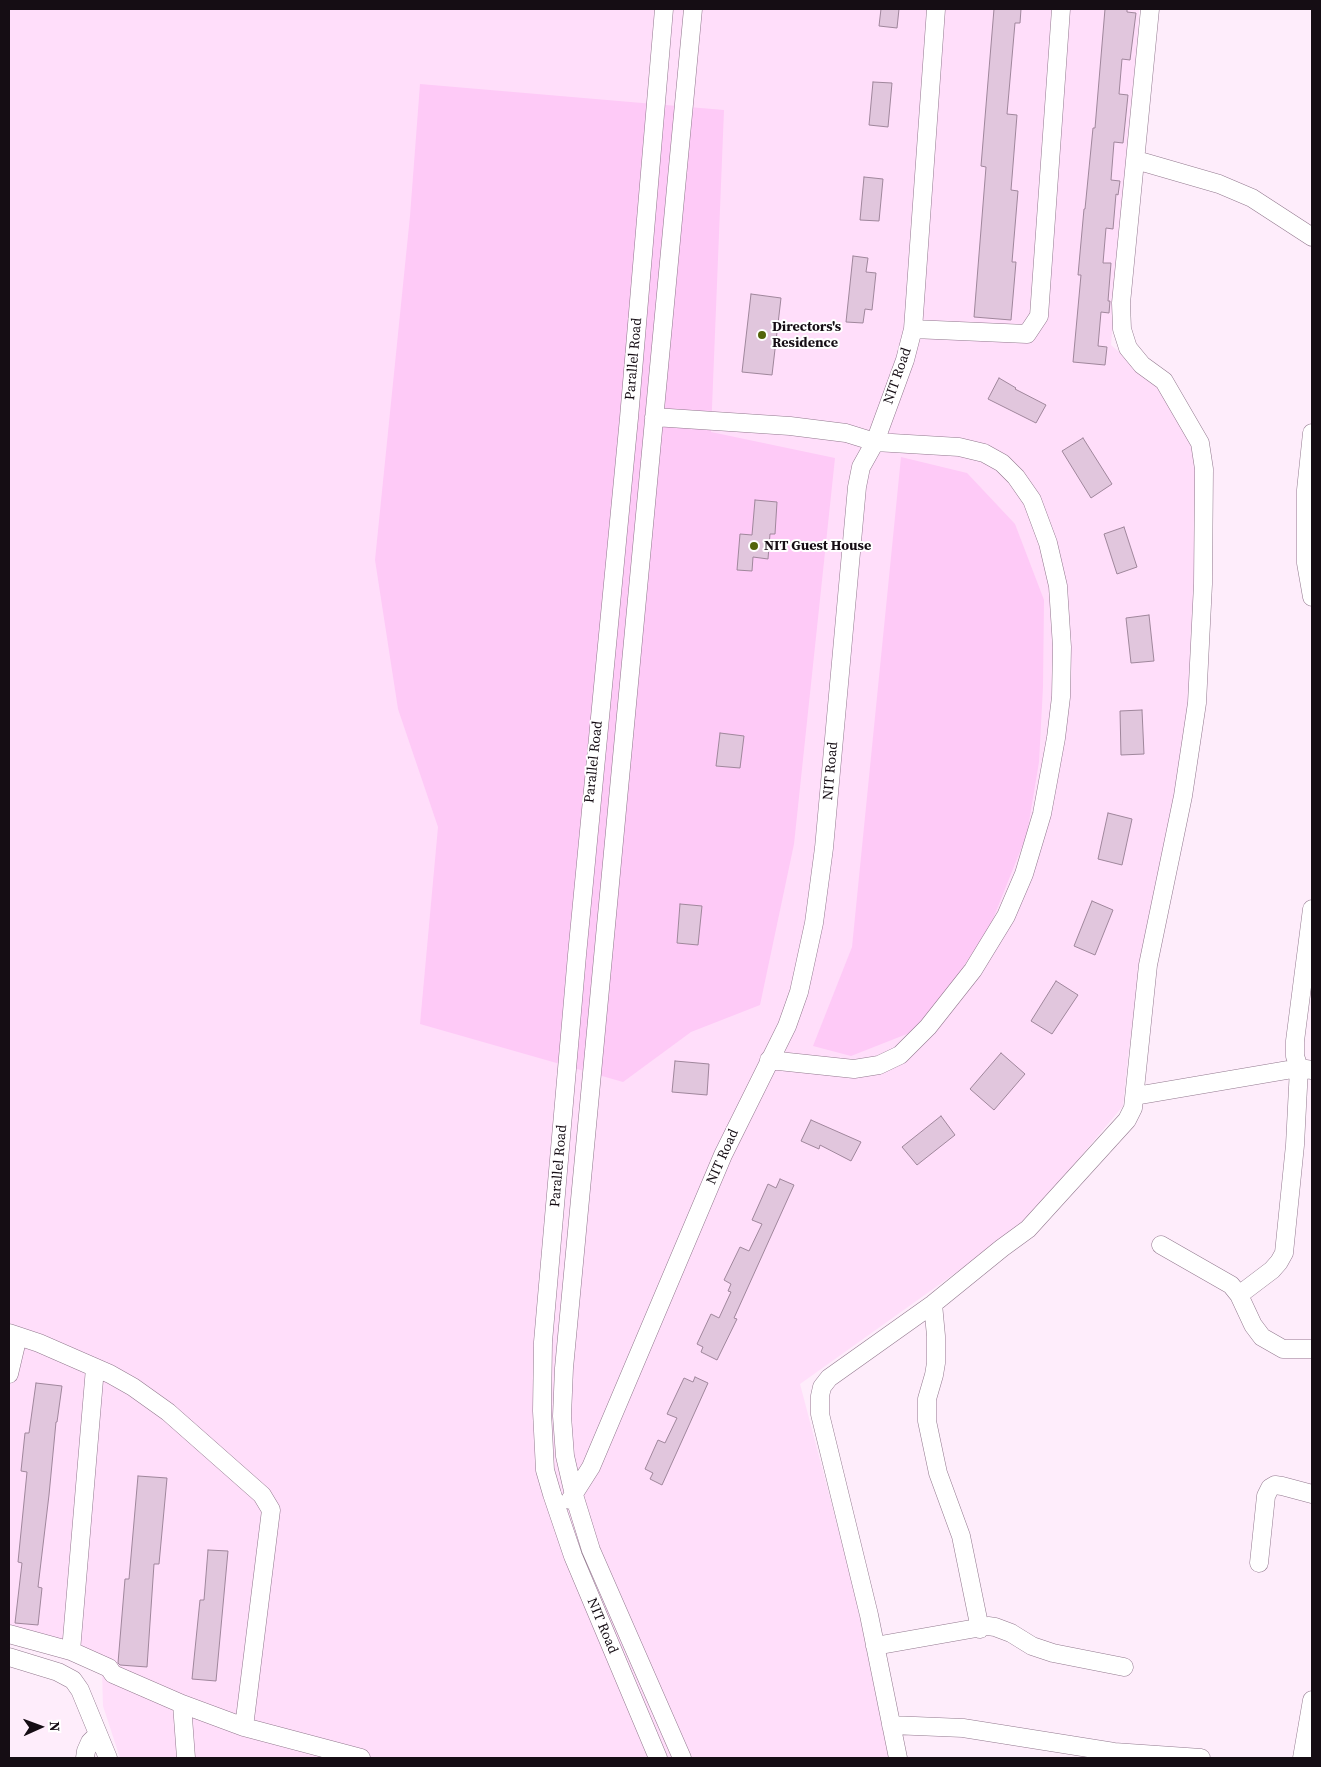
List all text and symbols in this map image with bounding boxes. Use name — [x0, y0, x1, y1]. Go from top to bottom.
street label: Parallel Road — [622, 317, 646, 401]
place label: Directors's Residence — [772, 319, 841, 352]
marker: Directors's Residence — [756, 329, 768, 341]
street label: NIT Road — [880, 345, 916, 407]
place label: NIT Guest House — [764, 538, 871, 554]
marker: NIT Guest House — [748, 540, 760, 552]
street label: Parallel Road — [581, 720, 607, 804]
street label: NIT Road — [820, 741, 842, 801]
street label: Parallel Road — [547, 1124, 571, 1208]
street label: NIT Road — [703, 1127, 743, 1187]
street label: NIT Road — [583, 1596, 621, 1656]
north arrow — [15, 1702, 65, 1752]
text: N — [45, 1721, 65, 1732]

